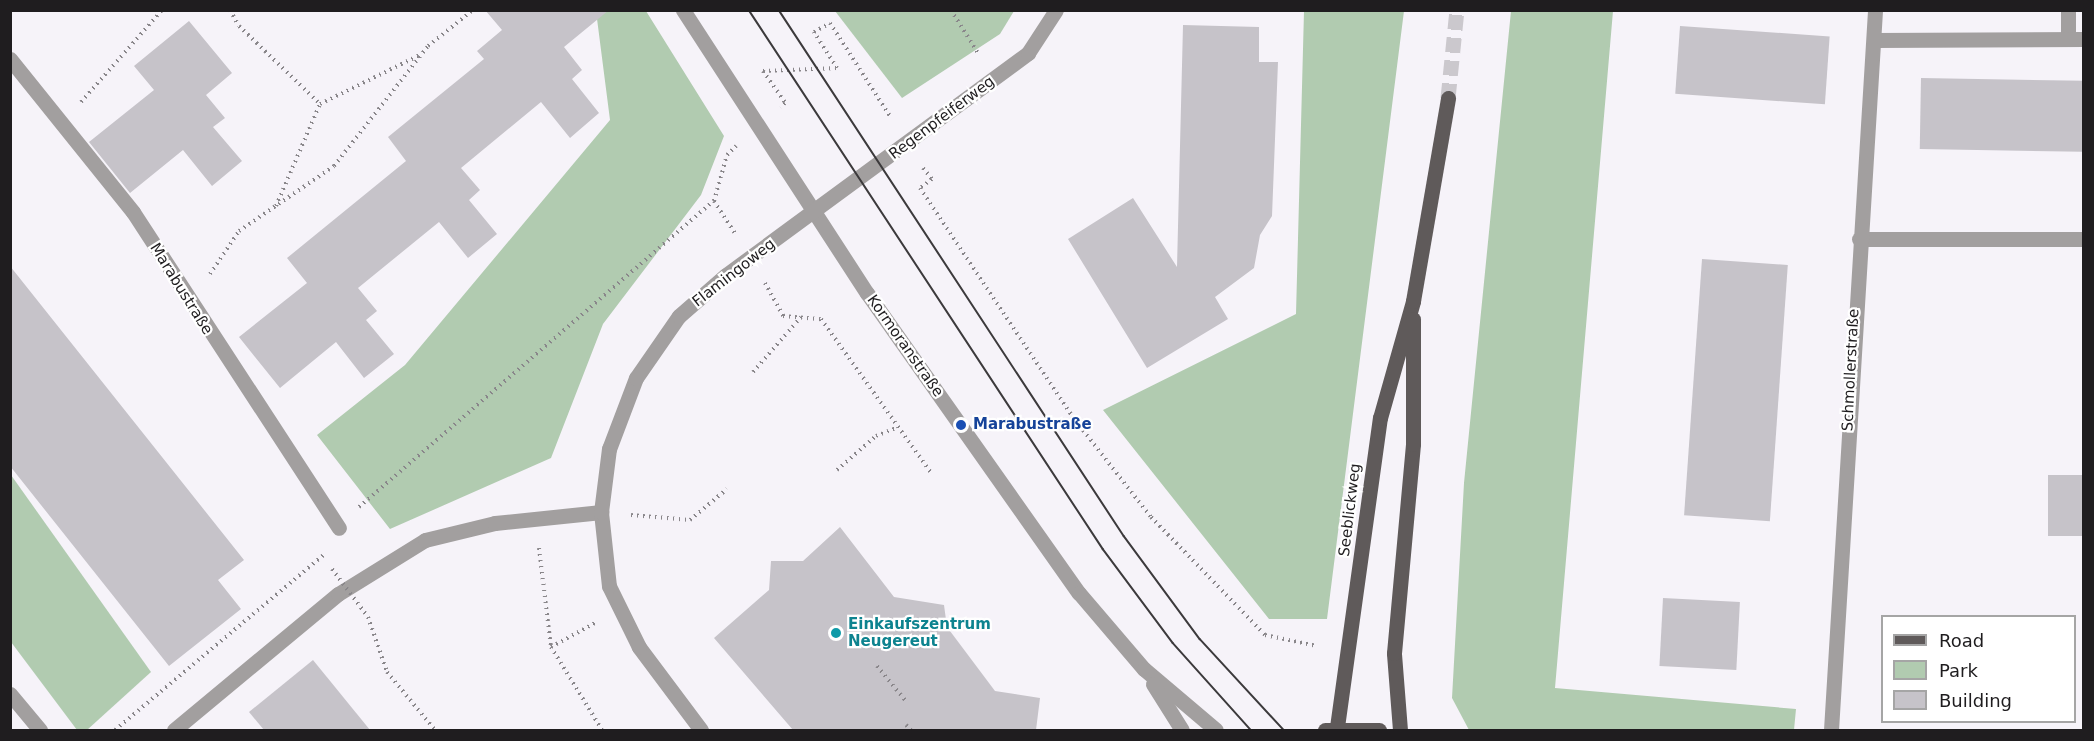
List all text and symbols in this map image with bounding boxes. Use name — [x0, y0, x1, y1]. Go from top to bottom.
street label: Regenpfeiferweg — [886, 73, 998, 163]
street label: Flamingoweg — [689, 235, 779, 311]
street label: Marabustraße — [146, 240, 216, 338]
street label: Kormoranstraße — [863, 291, 947, 401]
street label: Schmollerstraße — [1839, 308, 1863, 432]
place label: Marabustraße — [973, 416, 1092, 434]
marker: Marabustraße — [954, 418, 968, 432]
street label: Seeblickweg — [1335, 462, 1365, 558]
place label: Einkaufszentrum Neugereut — [848, 615, 991, 650]
legend — [1881, 615, 2076, 723]
marker: Einkaufszentrum Neugereut — [829, 626, 843, 640]
text: Road — [1939, 630, 1984, 651]
text: Park — [1939, 660, 1978, 681]
text: Building — [1939, 690, 2012, 711]

